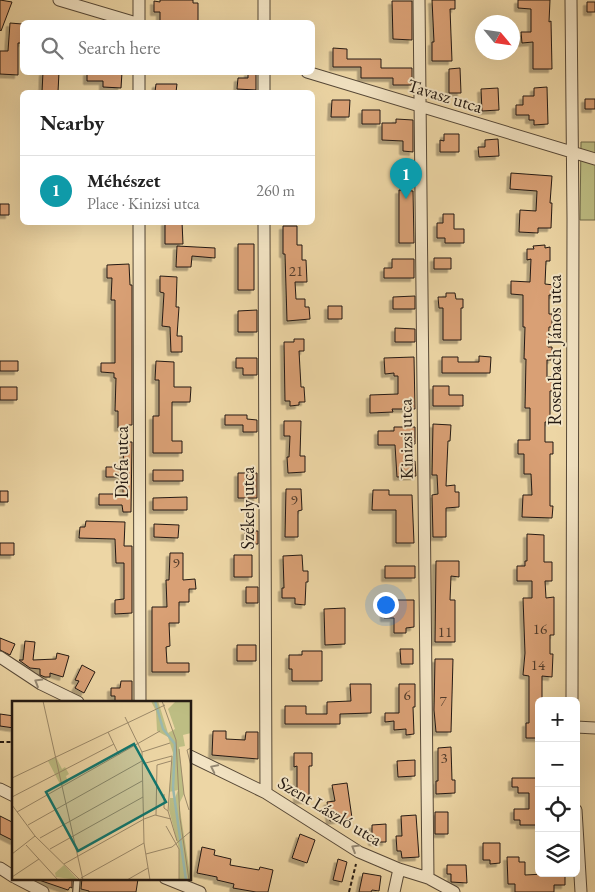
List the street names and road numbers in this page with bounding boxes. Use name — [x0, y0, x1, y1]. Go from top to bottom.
street label: Tavasz utca — [405, 73, 486, 118]
street label: Rosenbach János utca — [543, 274, 566, 425]
street label: Kinizsi utca — [393, 398, 418, 479]
street label: Diófa utca — [110, 425, 133, 498]
street label: Székely utca — [236, 466, 259, 549]
street label: Szent László utca — [274, 770, 387, 851]

